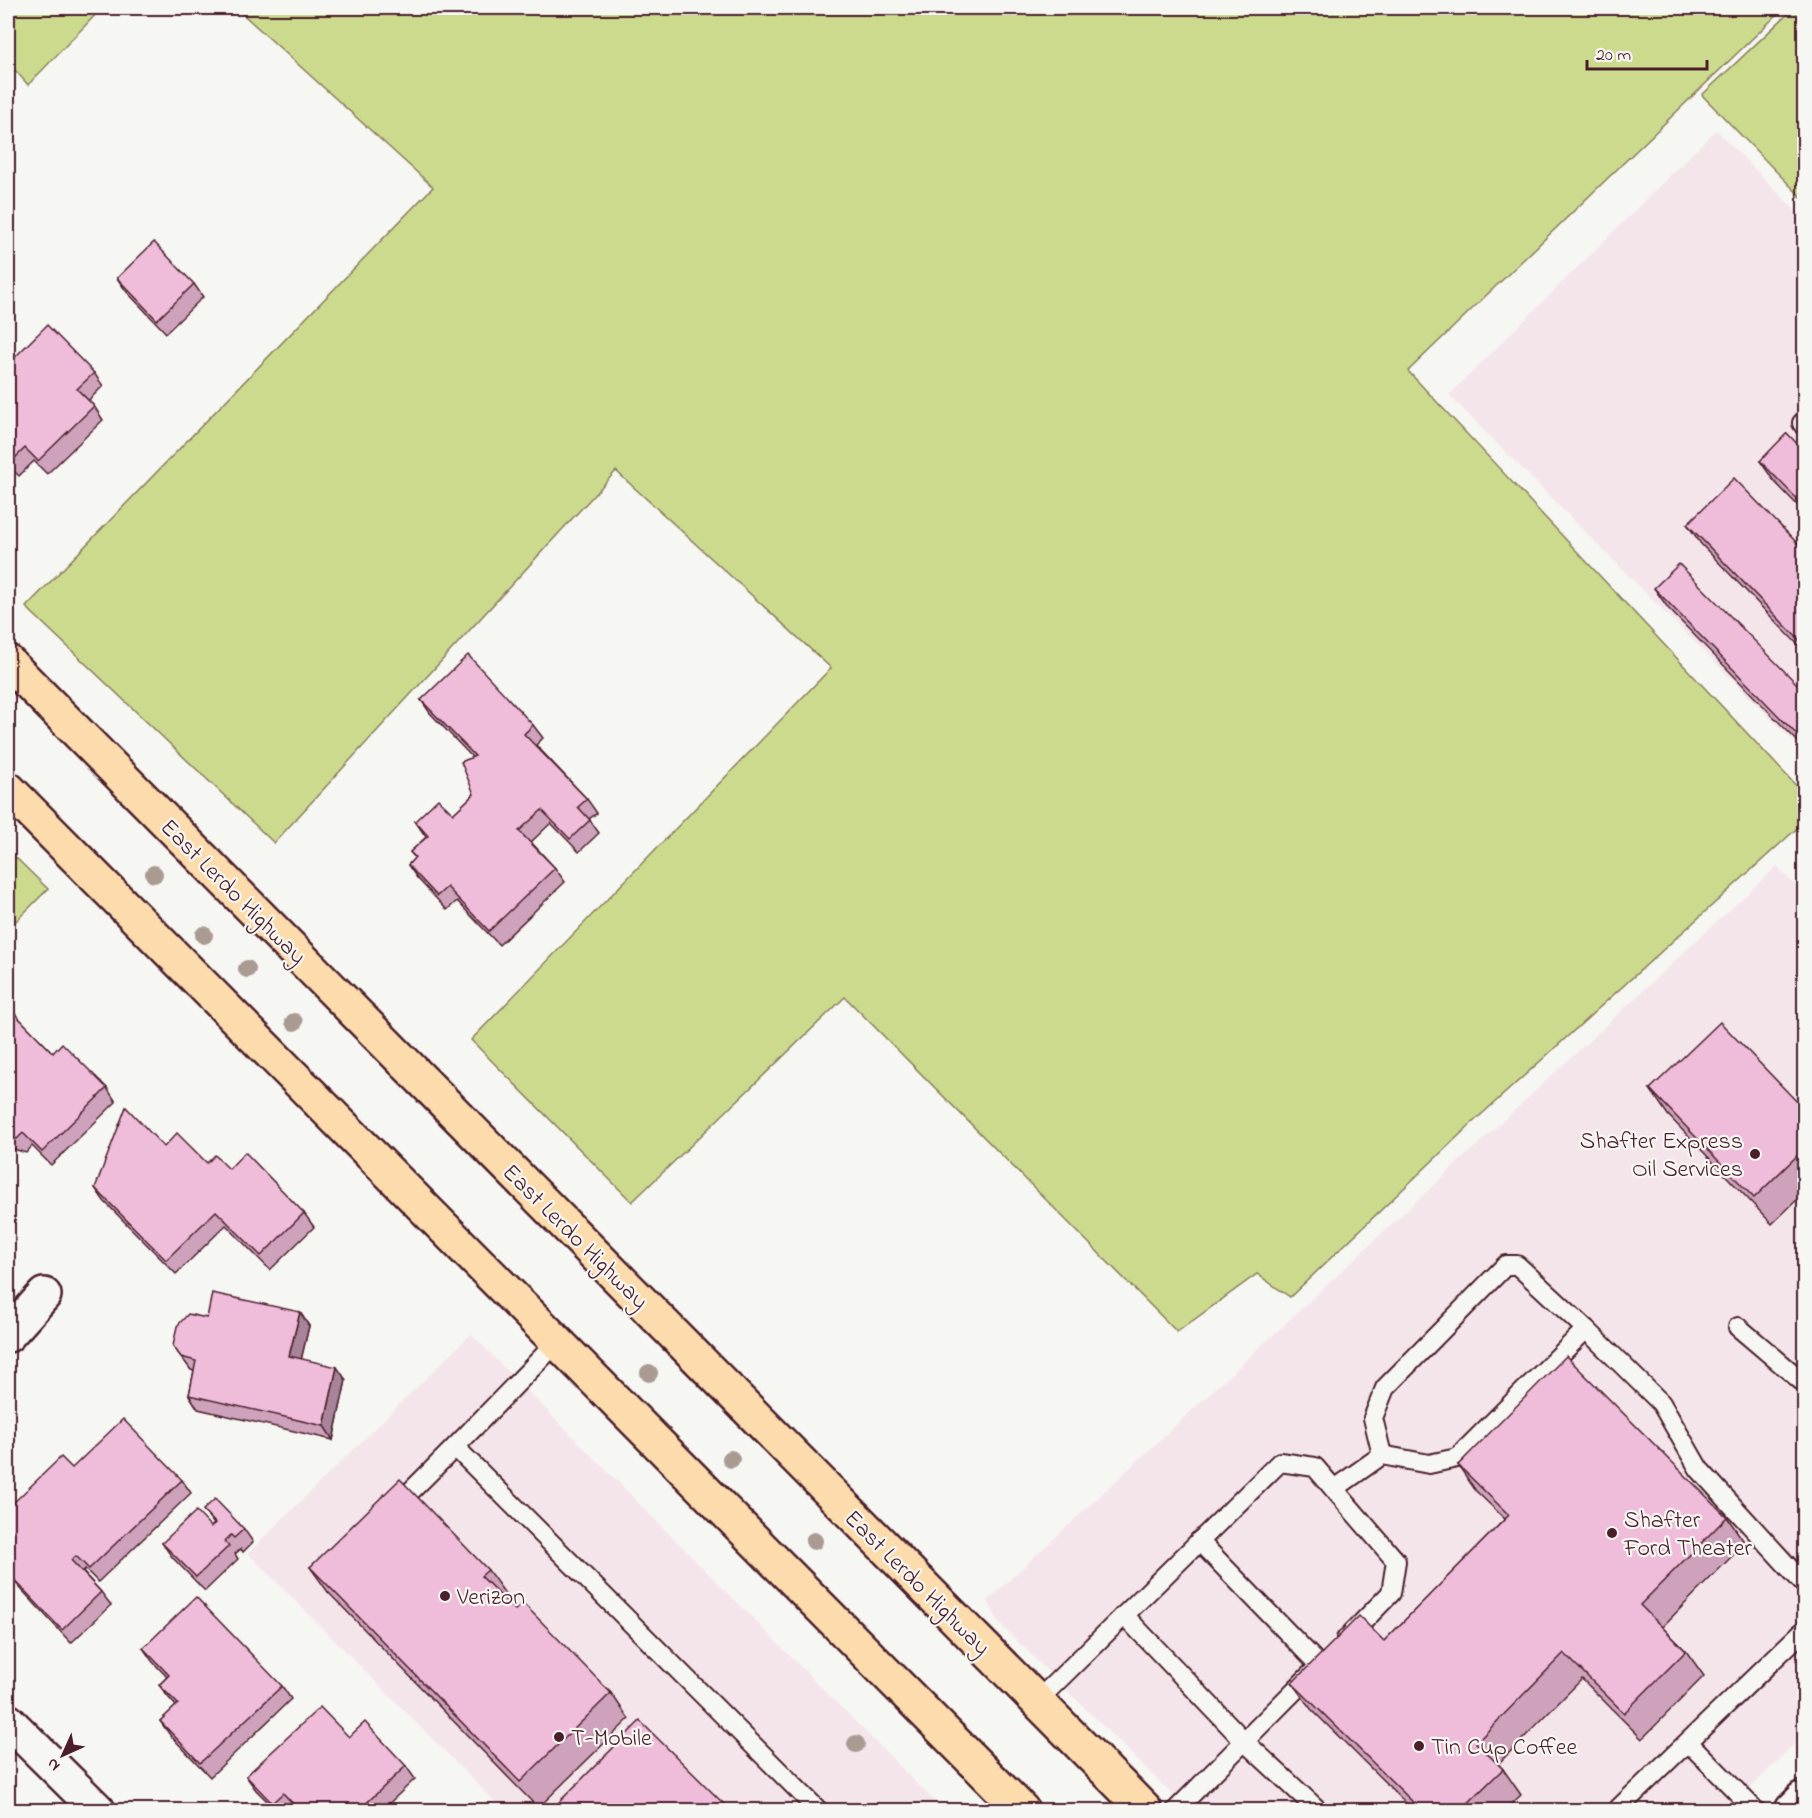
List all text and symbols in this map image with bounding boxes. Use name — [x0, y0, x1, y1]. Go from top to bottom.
scale bar — [1587, 33, 1707, 71]
text: 20 m — [1596, 43, 1631, 69]
street label: East Lerdo Highway — [150, 812, 313, 975]
place label: Shafter Express Oil Services — [1580, 1125, 1743, 1188]
marker: Shafter Express Oil Services — [1748, 1147, 1762, 1161]
street label: East Lerdo Highway — [492, 1157, 655, 1320]
street label: East Lerdo Highway — [834, 1503, 997, 1666]
place label: Shafter Ford Theater — [1623, 1504, 1752, 1567]
marker: Shafter Ford Theater — [1605, 1526, 1619, 1540]
place label: Verizon — [456, 1581, 525, 1616]
marker: Verizon — [438, 1589, 452, 1603]
place label: T-Mobile — [571, 1722, 652, 1757]
north arrow — [33, 1725, 93, 1785]
marker: T-Mobile — [552, 1730, 566, 1744]
place label: Tin Cup Coffee — [1431, 1731, 1577, 1766]
marker: Tin Cup Coffee — [1412, 1739, 1426, 1753]
text: N — [41, 1752, 66, 1777]

